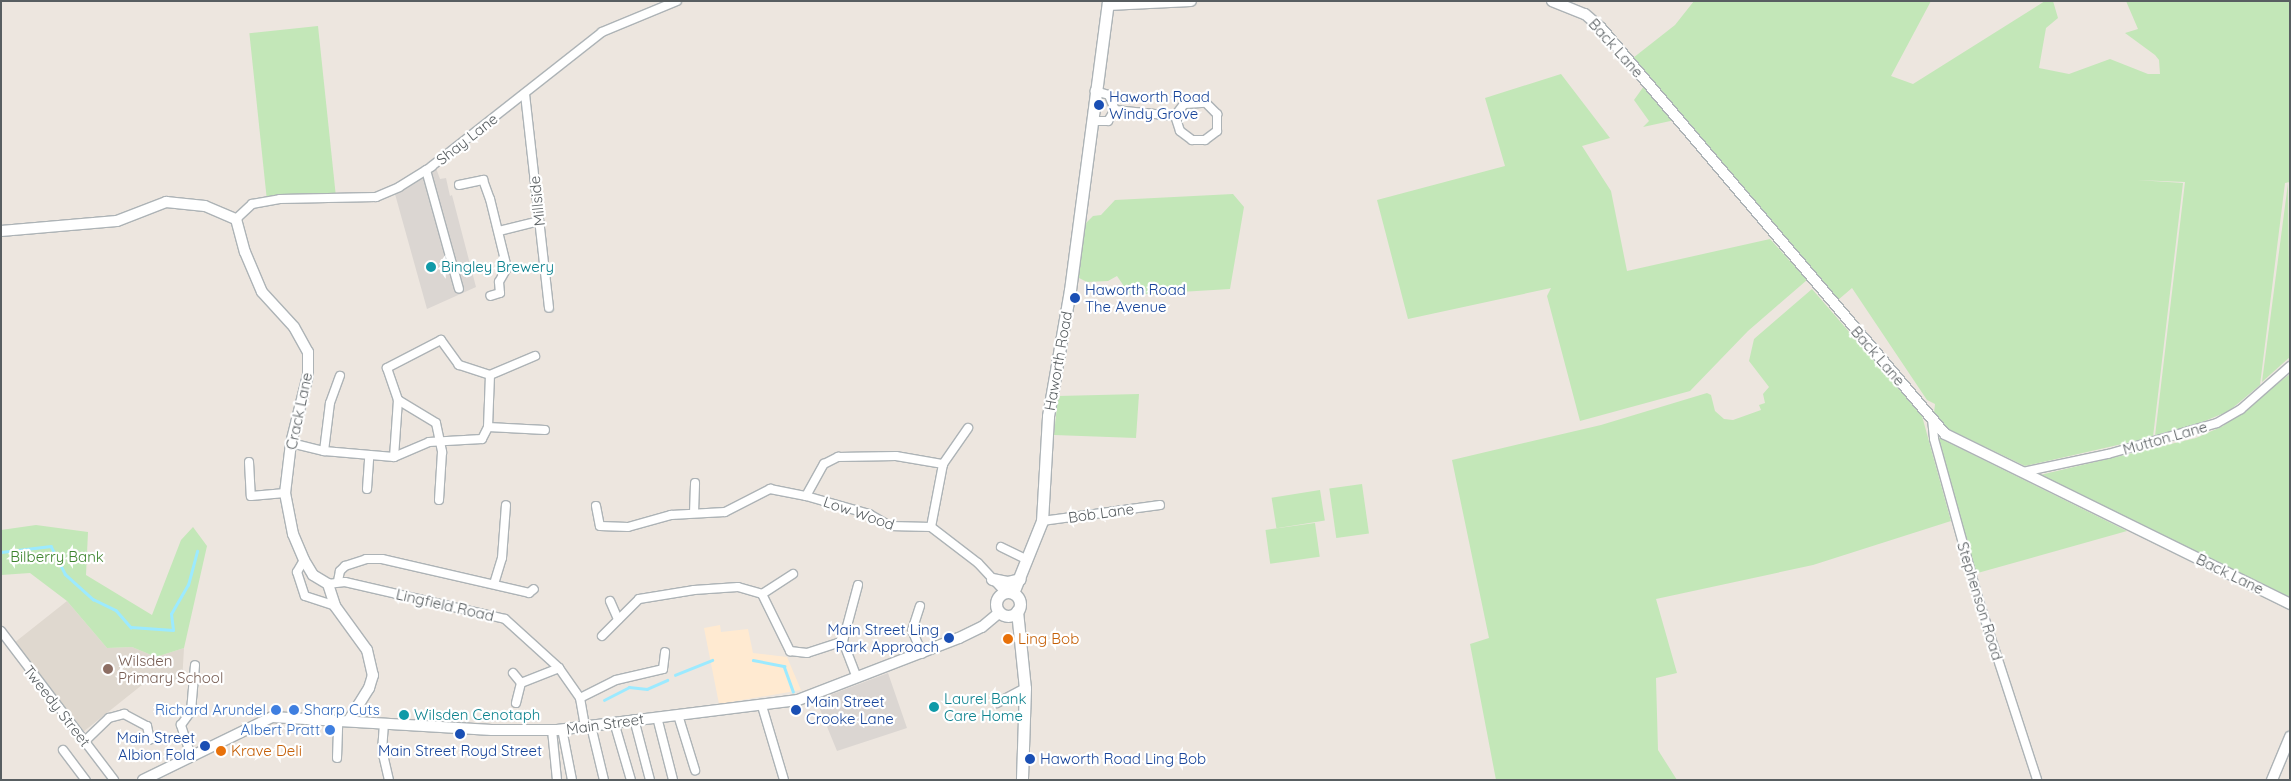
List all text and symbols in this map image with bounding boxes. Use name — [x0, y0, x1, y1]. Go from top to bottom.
street label: Back Lane — [1585, 15, 1647, 81]
place label: Haworth Road Windy Grove — [1109, 87, 1210, 122]
marker: Haworth Road Windy Grove — [1093, 99, 1105, 111]
street label: Shay Lane — [433, 109, 501, 169]
street label: Millside — [525, 175, 549, 227]
place label: Bingley Brewery — [441, 258, 554, 276]
marker: Bingley Brewery — [425, 261, 437, 273]
place label: Haworth Road The Avenue — [1085, 280, 1186, 315]
marker: Haworth Road The Avenue — [1069, 292, 1081, 304]
street label: Haworth Road — [1040, 310, 1076, 412]
street label: Back Lane — [1847, 323, 1909, 389]
street label: Crack Lane — [282, 371, 316, 451]
street label: Mutton Lane — [2121, 417, 2209, 459]
street label: Low Wood — [821, 492, 897, 534]
street label: Bob Lane — [1067, 499, 1135, 527]
street label: Stephenson Road — [1953, 540, 2007, 662]
park label: Bilberry Bank — [10, 548, 104, 566]
street label: Back Lane — [2193, 550, 2267, 598]
street label: Lingfield Road — [394, 585, 496, 625]
place label: Main Street Ling Park Approach — [827, 620, 939, 655]
place label: Ling Bob — [1018, 630, 1079, 648]
marker: Main Street Ling Park Approach — [943, 632, 955, 644]
marker: Ling Bob — [1002, 633, 1014, 645]
place label: Wilsden Primary School — [118, 651, 223, 686]
street label: Tweedy Street — [20, 662, 94, 750]
marker: Wilsden Primary School — [102, 663, 114, 675]
place label: Laurel Bank Care Home — [944, 689, 1026, 724]
place label: Main Street Crooke Lane — [806, 692, 894, 727]
place label: Richard Arundel — [155, 701, 266, 719]
place label: Sharp Cuts — [304, 701, 380, 719]
marker: Laurel Bank Care Home — [928, 701, 940, 713]
marker: Richard Arundel — [270, 704, 282, 716]
marker: Sharp Cuts — [288, 704, 300, 716]
marker: Main Street Crooke Lane — [790, 704, 802, 716]
place label: Wilsden Cenotaph — [414, 706, 540, 724]
marker: Wilsden Cenotaph — [398, 709, 410, 721]
street label: Main Street — [565, 710, 645, 738]
place label: Albert Pratt — [241, 721, 320, 739]
marker: Albert Pratt — [324, 724, 336, 736]
place label: Main Street Albion Fold — [117, 728, 195, 763]
marker: Main Street Royd Street — [454, 728, 466, 740]
marker: Main Street Albion Fold — [199, 740, 211, 752]
place label: Krave Deli — [231, 742, 302, 760]
place label: Main Street Royd Street — [378, 742, 542, 760]
marker: Krave Deli — [215, 745, 227, 757]
place label: Haworth Road Ling Bob — [1040, 750, 1206, 768]
marker: Haworth Road Ling Bob — [1024, 753, 1036, 765]

